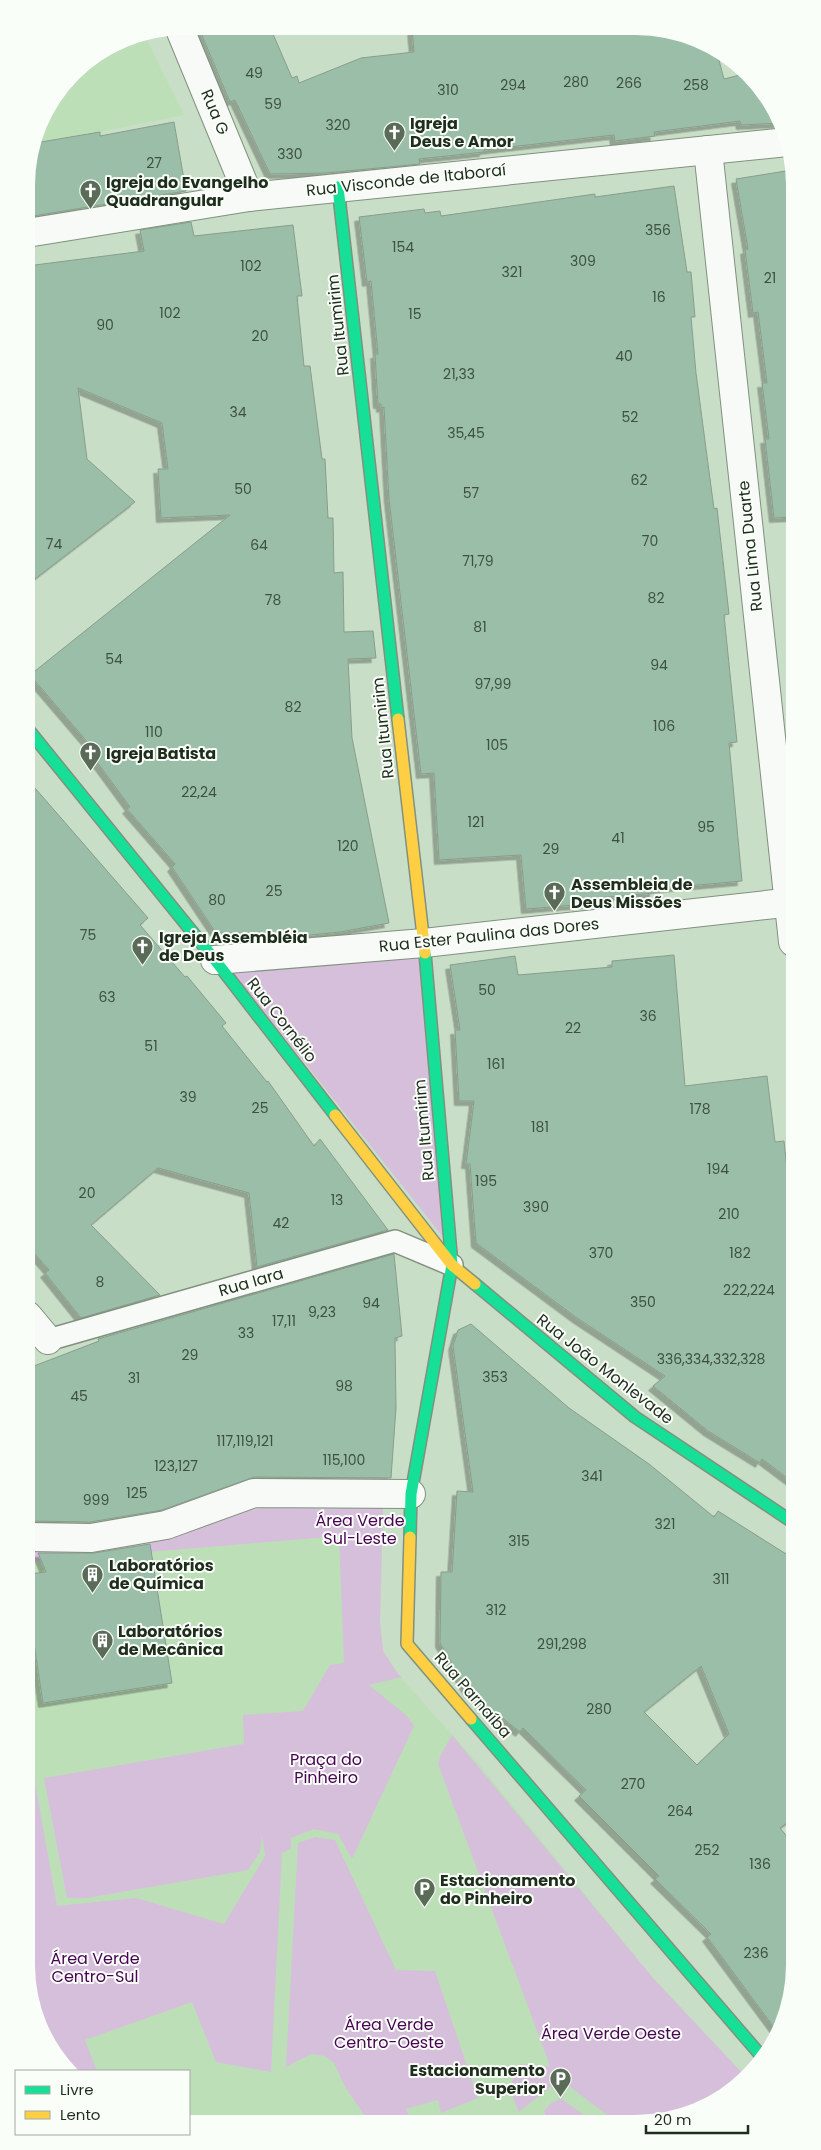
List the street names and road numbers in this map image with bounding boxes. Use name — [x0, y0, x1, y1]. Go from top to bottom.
street label: Rua G — [195, 86, 235, 138]
street label: Rua Visconde de Itaboraí — [305, 158, 507, 202]
street label: Rua Itumirim — [321, 273, 355, 377]
street label: Rua Lima Duarte — [732, 479, 768, 613]
street label: Rua Itumirim — [366, 676, 400, 780]
street label: Rua Ester Paulina das Dores — [378, 912, 600, 958]
street label: Rua Cornélio — [242, 973, 322, 1067]
street label: Rua Itumirim — [408, 1078, 440, 1182]
street label: Rua Iara — [216, 1262, 286, 1302]
street label: Rua João Monlevade — [532, 1308, 678, 1430]
street label: Rua Parnaíba — [429, 1647, 517, 1743]

